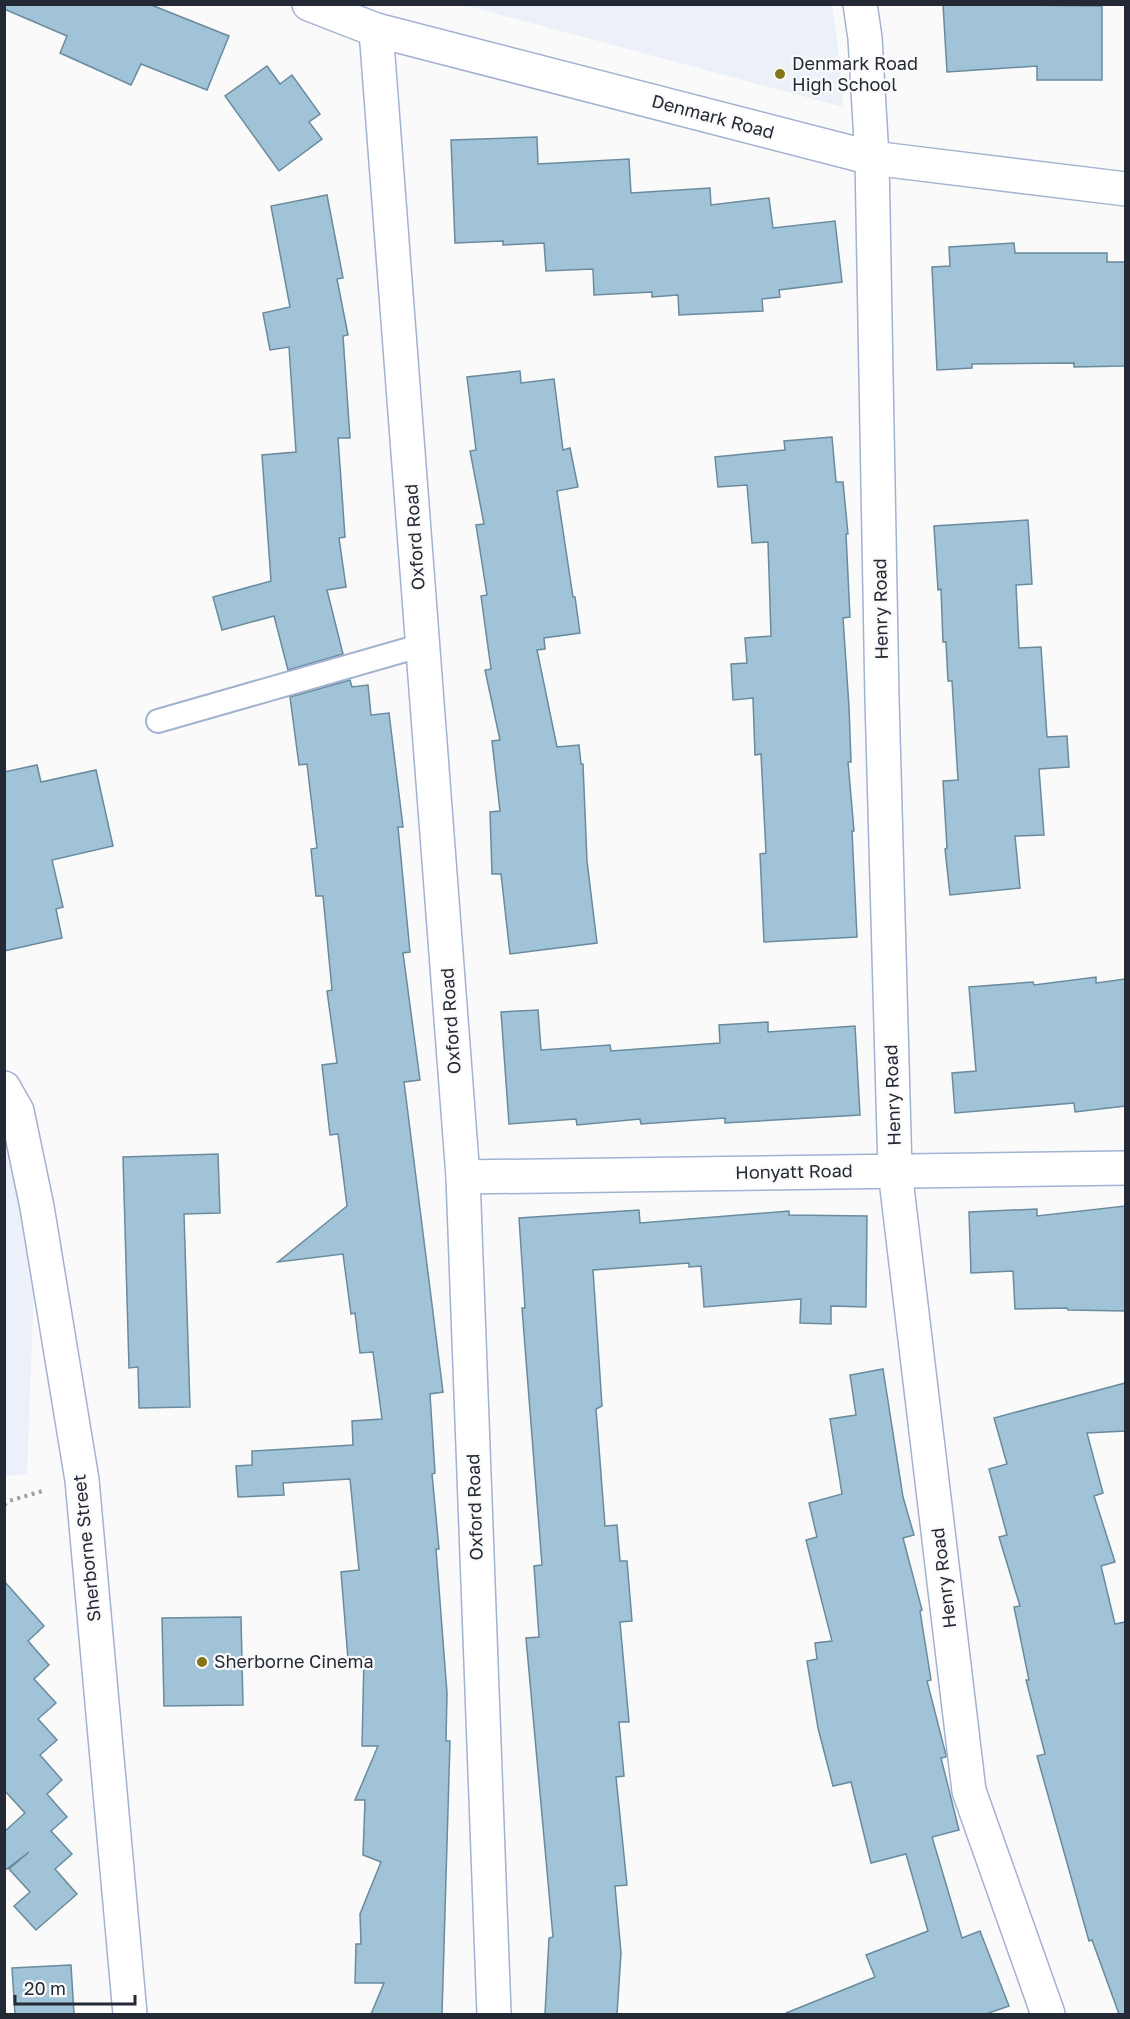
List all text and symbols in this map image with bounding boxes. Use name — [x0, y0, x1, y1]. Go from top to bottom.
place label: Denmark Road High School — [792, 52, 918, 95]
marker: Denmark Road High School — [773, 67, 787, 81]
street label: Denmark Road — [650, 89, 777, 143]
street label: Oxford Road — [399, 483, 429, 591]
street label: Henry Road — [868, 558, 892, 660]
street label: Oxford Road — [435, 967, 465, 1075]
street label: Henry Road — [879, 1044, 905, 1146]
street label: Honyatt Road — [735, 1159, 853, 1183]
street label: Oxford Road — [461, 1453, 487, 1561]
street label: Sherborne Street — [67, 1473, 105, 1623]
street label: Henry Road — [926, 1526, 960, 1630]
place label: Sherborne Cinema — [214, 1650, 374, 1672]
marker: Sherborne Cinema — [195, 1655, 209, 1669]
scale bar — [15, 1968, 135, 2006]
text: 20 m — [24, 1977, 66, 1999]

